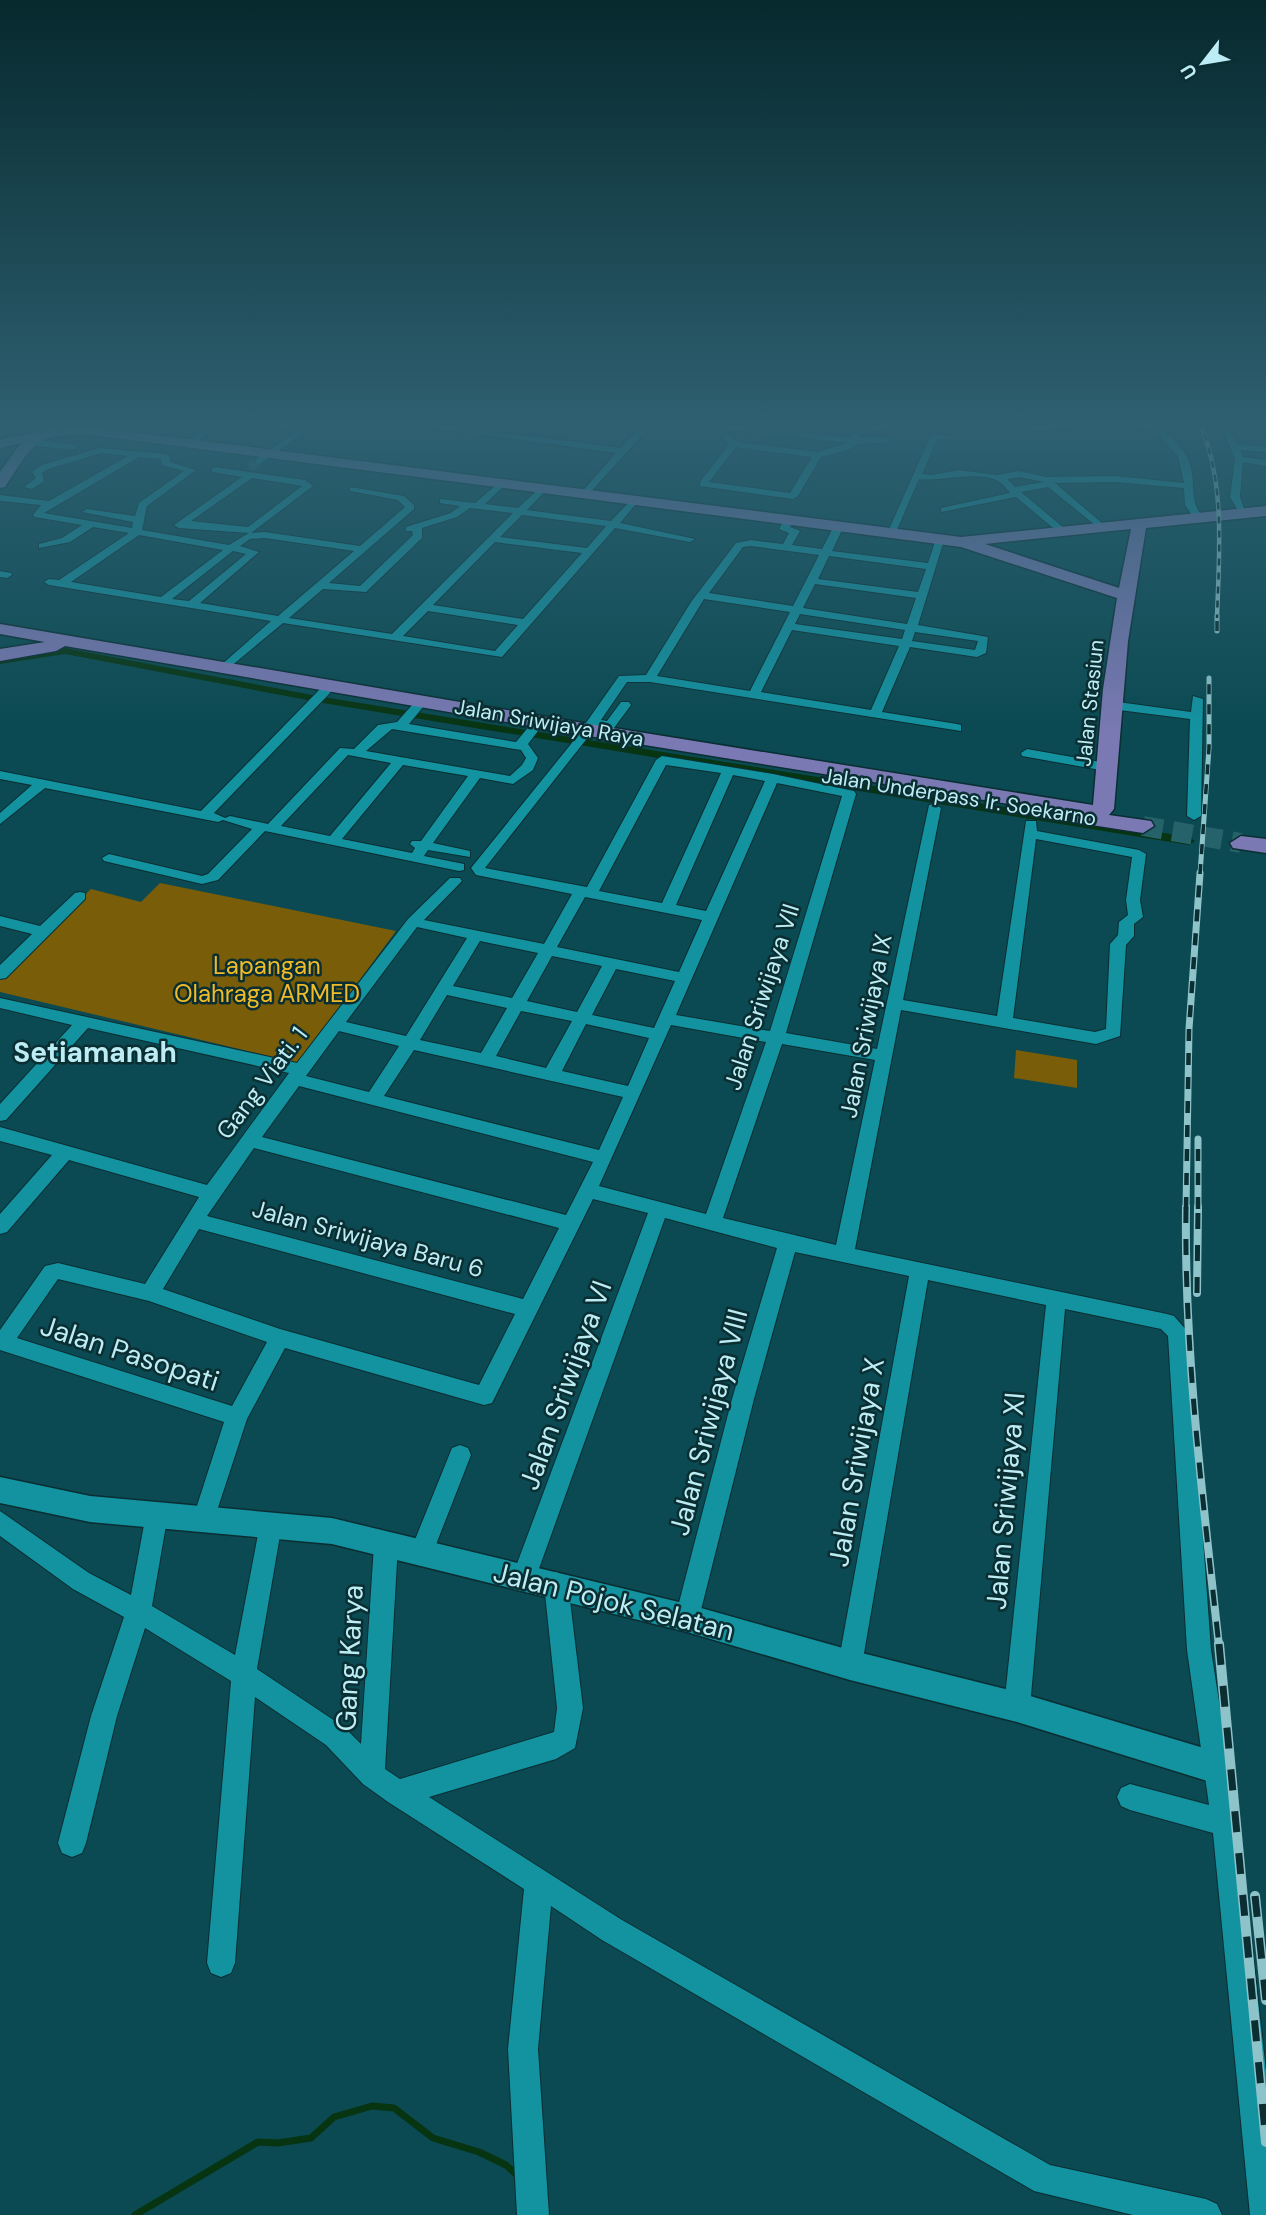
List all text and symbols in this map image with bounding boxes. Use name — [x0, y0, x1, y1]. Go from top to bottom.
north arrow — [1168, 28, 1238, 98]
text: U — [1175, 59, 1203, 84]
street label: Jalan Stasiun — [1069, 638, 1111, 768]
street label: Jalan Sriwijaya Raya — [452, 693, 646, 753]
street label: Jalan Underpass Ir. Soekarno — [820, 761, 1098, 833]
street label: Jalan Sriwijaya VII — [717, 900, 806, 1094]
street label: Jalan Sriwijaya IX — [832, 931, 899, 1121]
park label: Lapangan Olahraga ARMED — [174, 950, 360, 1009]
street label: Gang Viati. 1 — [209, 1020, 314, 1145]
district label: Setiamanah — [13, 1034, 177, 1071]
street label: Jalan Sriwijaya Baru 6 — [249, 1193, 487, 1284]
street label: Jalan Sriwijaya VI — [510, 1275, 620, 1495]
street label: Jalan Sriwijaya VIII — [660, 1305, 757, 1539]
street label: Jalan Pasopati — [36, 1307, 224, 1400]
street label: Jalan Sriwijaya X — [820, 1355, 893, 1569]
street label: Jalan Sriwijaya XI — [978, 1391, 1033, 1611]
street label: Jalan Pojok Selatan — [490, 1554, 738, 1649]
street label: Gang Karya — [327, 1584, 372, 1732]

